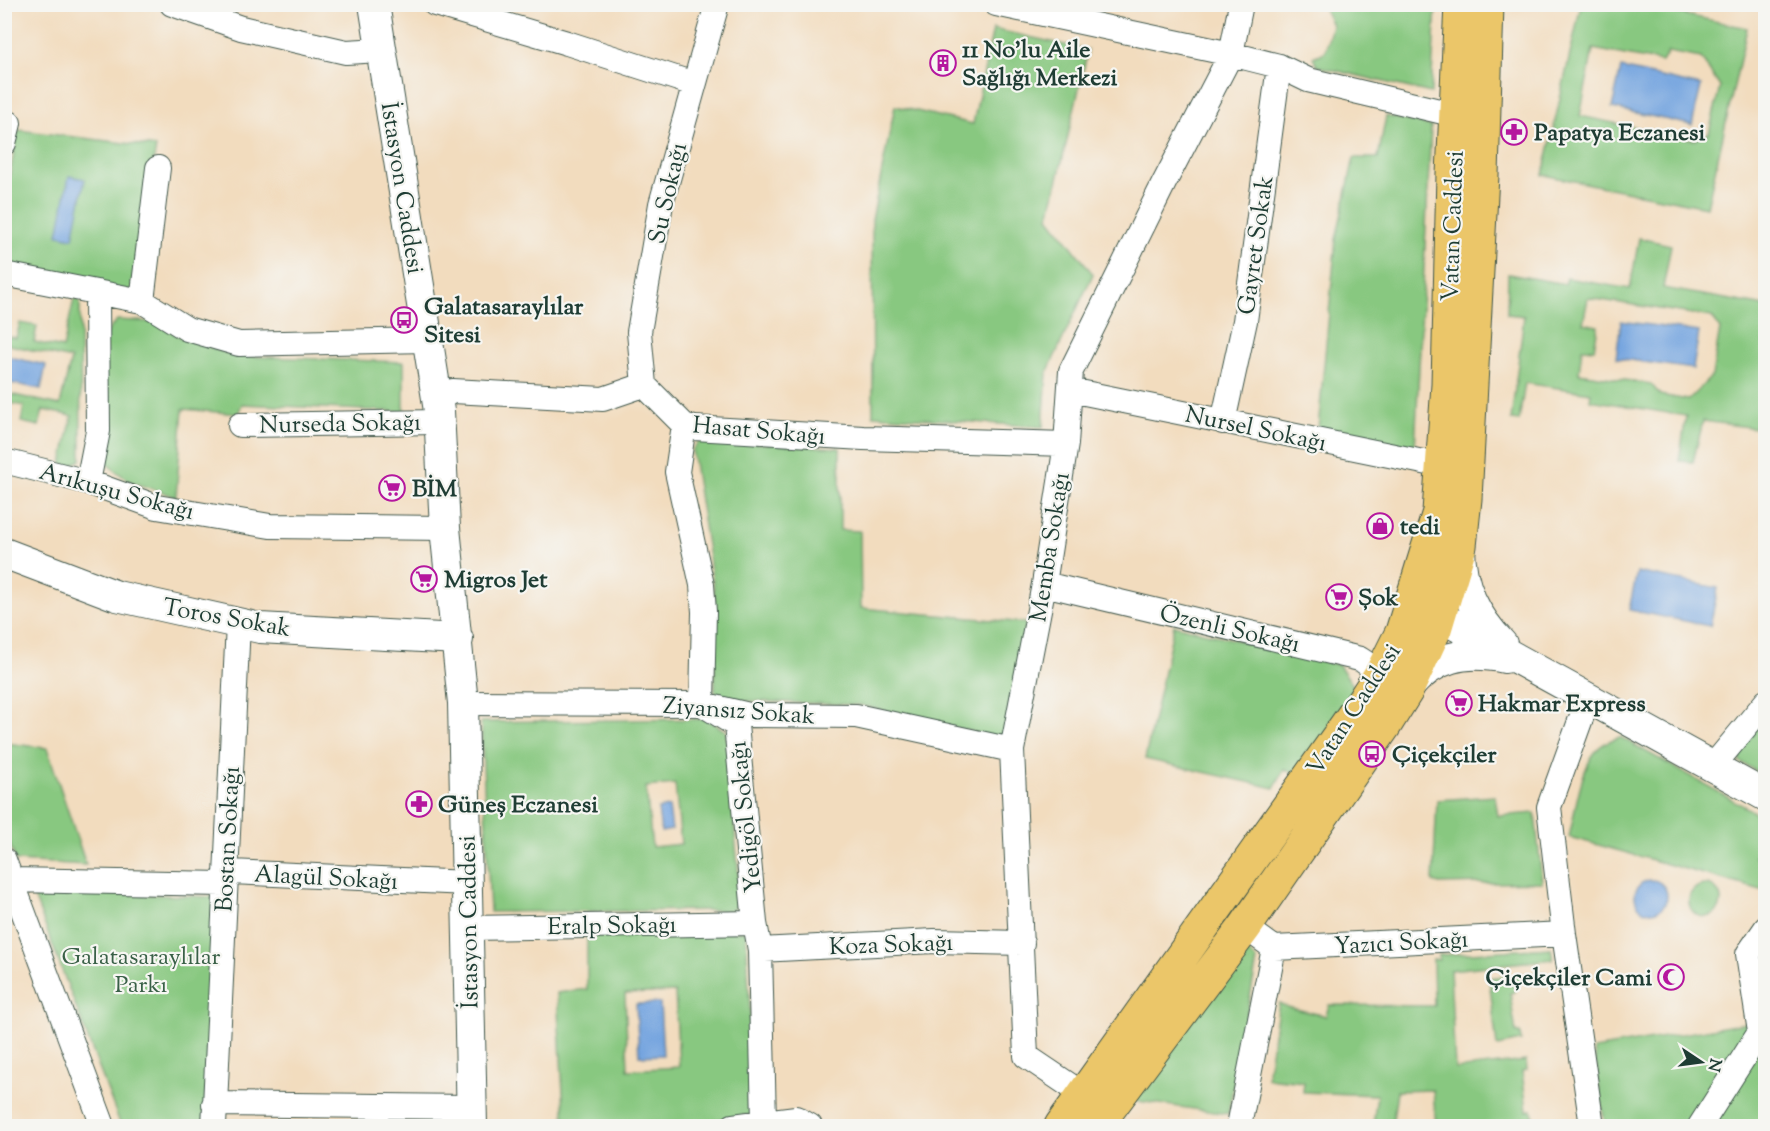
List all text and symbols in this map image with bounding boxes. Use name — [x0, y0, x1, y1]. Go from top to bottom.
place label: 11 No'lu Aile Sağlığı Merkezi — [962, 34, 1117, 96]
building icon: 11 No'lu Aile Sağlığı Merkezi — [928, 48, 958, 78]
street label: İstasyon Caddesi — [371, 100, 431, 277]
pharmacy icon: Papatya Eczanesi — [1499, 117, 1529, 147]
place label: Papatya Eczanesi — [1534, 117, 1706, 151]
street label: Su Sokağı — [641, 139, 697, 247]
street label: Vatan Caddesi — [1434, 150, 1474, 302]
street label: Gayret Sokak — [1230, 173, 1284, 317]
place label: Galatasaraylılar Sitesi — [424, 291, 584, 353]
bus stop icon: Galatasaraylılar Sitesi — [389, 305, 419, 335]
street label: Nursel Sokağı — [1182, 398, 1330, 462]
street label: Nurseda Sokağı — [259, 407, 421, 443]
street label: Hasat Sokağı — [691, 409, 827, 455]
street label: Arıkuşu Sokağı — [35, 456, 198, 530]
street label: Memba Sokağı — [1022, 470, 1080, 625]
supermarket icon: BİM — [377, 473, 407, 503]
place label: BİM — [412, 473, 458, 507]
shop icon: tedi — [1365, 511, 1395, 541]
place label: tedi — [1400, 511, 1440, 545]
supermarket icon: Migros Jet — [409, 564, 439, 594]
place label: Migros Jet — [444, 564, 548, 598]
supermarket icon: Şok — [1324, 582, 1354, 612]
place label: Şok — [1358, 582, 1399, 616]
street label: Toros Sokak — [160, 591, 293, 647]
street label: Özenli Sokağı — [1156, 597, 1303, 663]
street label: Vatan Caddesi — [1299, 637, 1410, 783]
supermarket icon: Hakmar Express — [1444, 688, 1474, 718]
place label: Hakmar Express — [1478, 688, 1646, 722]
street label: Ziyansız Sokak — [662, 690, 816, 734]
street label: Yedigöl Sokağı — [722, 739, 772, 894]
bus stop icon: Çiçekçiler — [1357, 739, 1387, 769]
place label: Çiçekçiler — [1392, 739, 1498, 773]
street label: Bostan Sokağı — [208, 765, 250, 913]
pharmacy icon: Güneş Eczanesi — [404, 789, 434, 819]
place label: Güneş Eczanesi — [438, 789, 598, 823]
street label: İstasyon Caddesi — [451, 835, 489, 1009]
street label: Alagül Sokağı — [253, 858, 399, 900]
street label: Eralp Sokağı — [547, 909, 677, 945]
street label: Yazıcı Sokağı — [1333, 923, 1469, 964]
street label: Koza Sokağı — [828, 927, 954, 965]
park label: Galatasaraylılar Parkı — [61, 941, 221, 1003]
place label: Çiçekçiler Cami — [1486, 962, 1652, 996]
mosque icon: Çiçekçiler Cami — [1656, 962, 1686, 992]
north arrow — [1671, 1032, 1731, 1092]
text: N — [1700, 1056, 1726, 1074]

